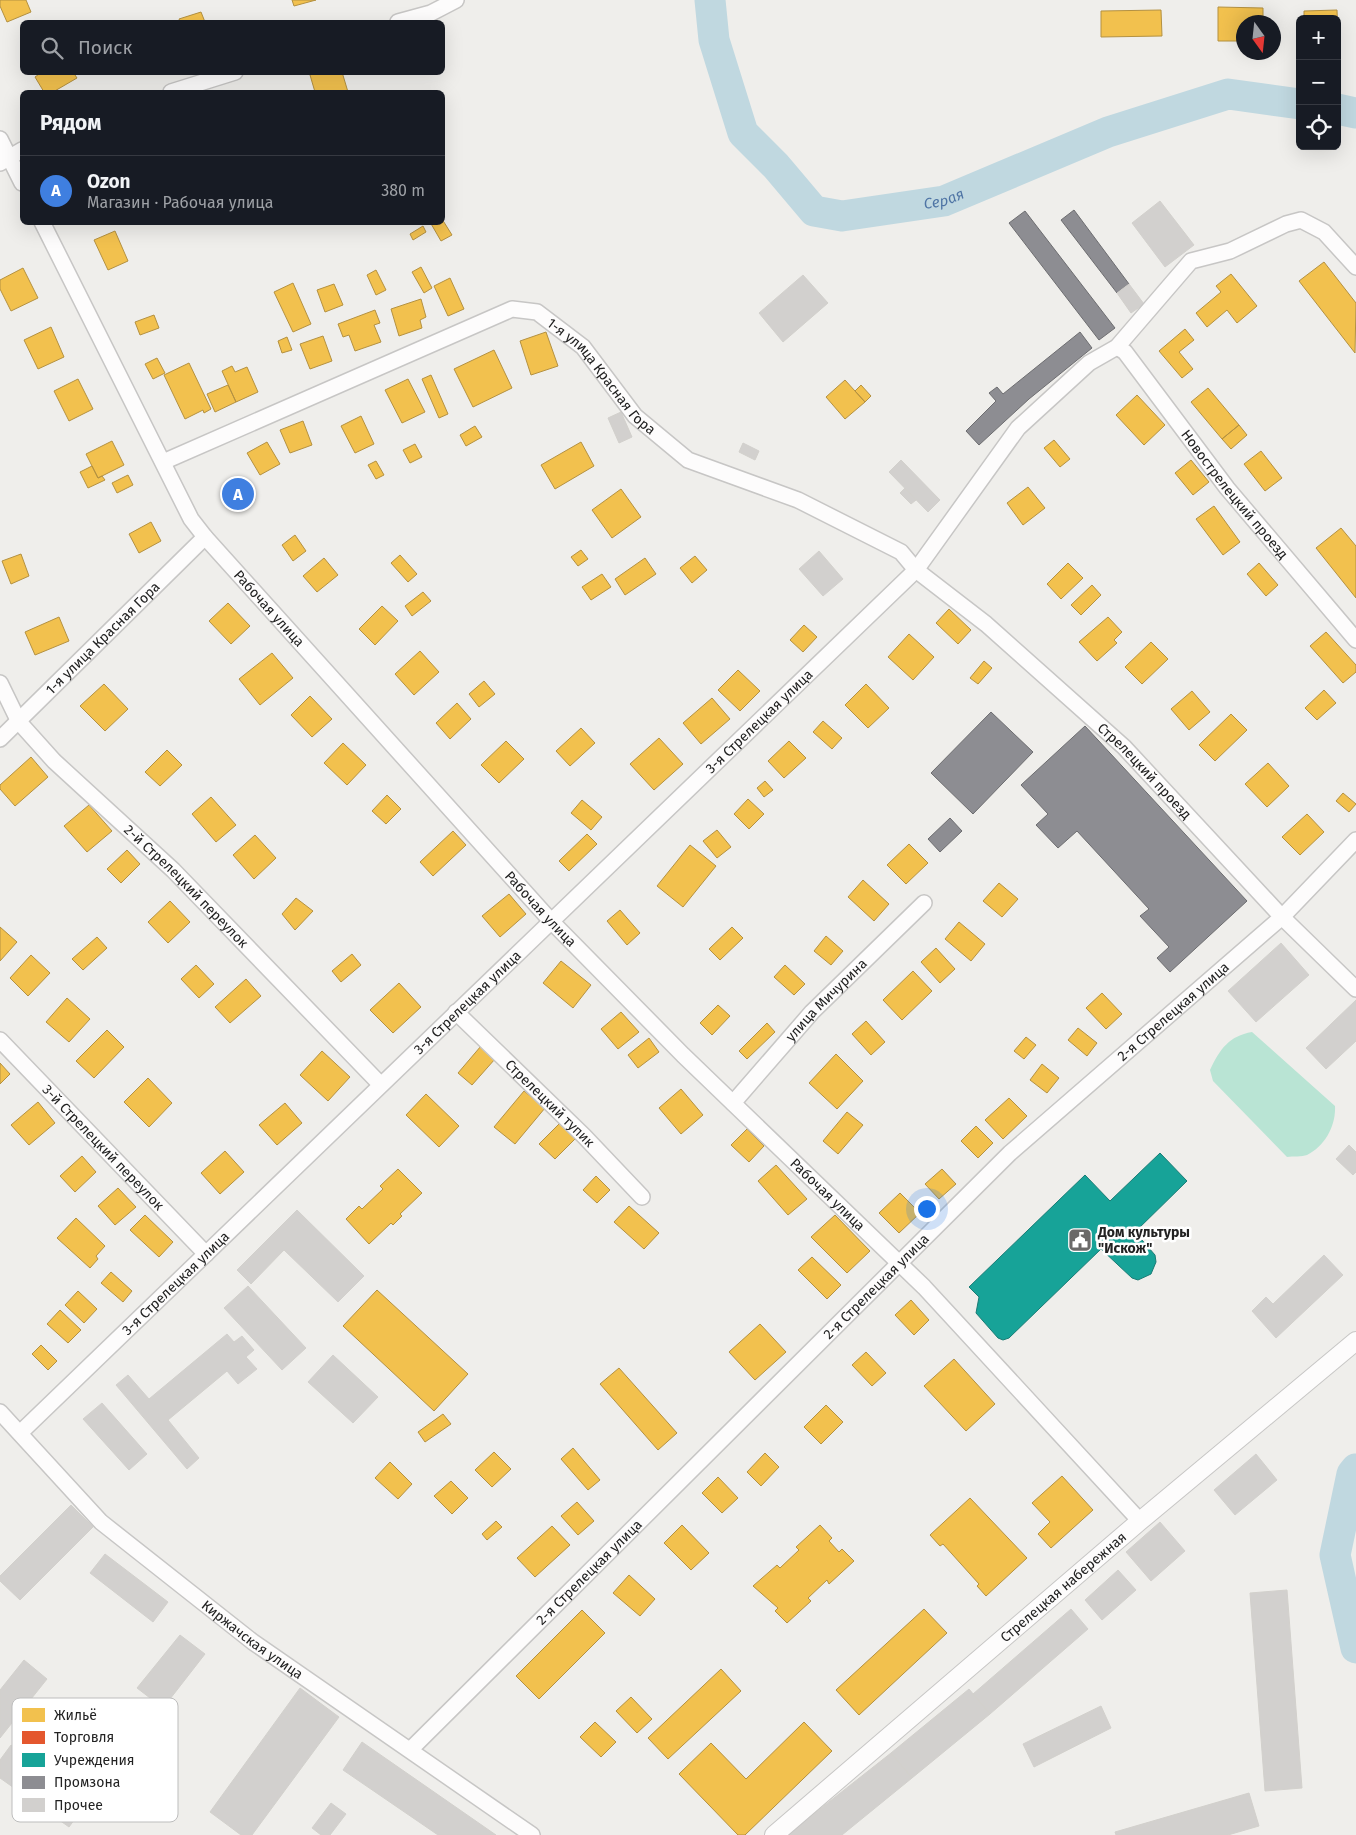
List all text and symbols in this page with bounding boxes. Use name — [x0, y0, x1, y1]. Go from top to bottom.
north arrow — [1236, 15, 1281, 60]
map controls — [1296, 15, 1341, 150]
button: + — [1296, 15, 1341, 60]
search box — [20, 20, 445, 75]
icon: search — [38, 34, 66, 62]
text: Поиск — [78, 36, 132, 59]
button: − — [1296, 60, 1341, 105]
button: locate — [1296, 105, 1341, 150]
text: Рядом — [40, 110, 101, 136]
text: Ozon — [87, 170, 131, 193]
text: A — [51, 181, 61, 200]
text: 380 m — [381, 181, 425, 200]
water label: Серая — [923, 185, 967, 213]
text: Магазин · Рабочая улица — [87, 193, 273, 212]
street label: 1-я улица Красная Гора — [544, 314, 659, 438]
street label: Новострелецкий проезд — [1178, 426, 1292, 562]
pin: A — [222, 475, 254, 513]
street label: Рабочая улица — [230, 566, 308, 650]
street label: 1-я улица Красная Гора — [42, 578, 163, 698]
street label: 3-я Стрелецкая улица — [702, 666, 816, 777]
street label: Стрелецкий проезд — [1094, 719, 1195, 823]
street label: 2-й Стрелецкий переулок — [121, 821, 252, 952]
street label: Рабочая улица — [501, 867, 580, 950]
street label: 3-я Стрелецкая улица — [410, 947, 524, 1058]
street label: улица Мичурина — [782, 955, 870, 1045]
street label: 2-я Стрелецкая улица — [1114, 958, 1232, 1064]
street label: Стрелецкий тупик — [502, 1056, 599, 1151]
street label: 3-й Стрелецкий переулок — [39, 1081, 168, 1214]
street label: Рабочая улица — [787, 1155, 869, 1234]
your location — [914, 1196, 940, 1222]
place label: Дом культуры "Искож" — [1097, 1224, 1190, 1257]
public building icon: Дом культуры "Искож" — [1067, 1227, 1093, 1253]
street label: 3-я Стрелецкая улица — [118, 1228, 233, 1339]
street label: 2-я Стрелецкая улица — [820, 1230, 932, 1342]
street label: 2-я Стрелецкая улица — [533, 1516, 645, 1628]
street label: Стрелецкая набережная — [997, 1528, 1130, 1646]
street label: Киржачская улица — [198, 1596, 306, 1683]
legend — [12, 1698, 178, 1822]
text: Жильё — [54, 1707, 97, 1724]
text: Торговля — [54, 1729, 114, 1746]
text: Учреждения — [54, 1752, 135, 1769]
text: Промзона — [54, 1774, 120, 1791]
text: Прочее — [54, 1797, 103, 1814]

